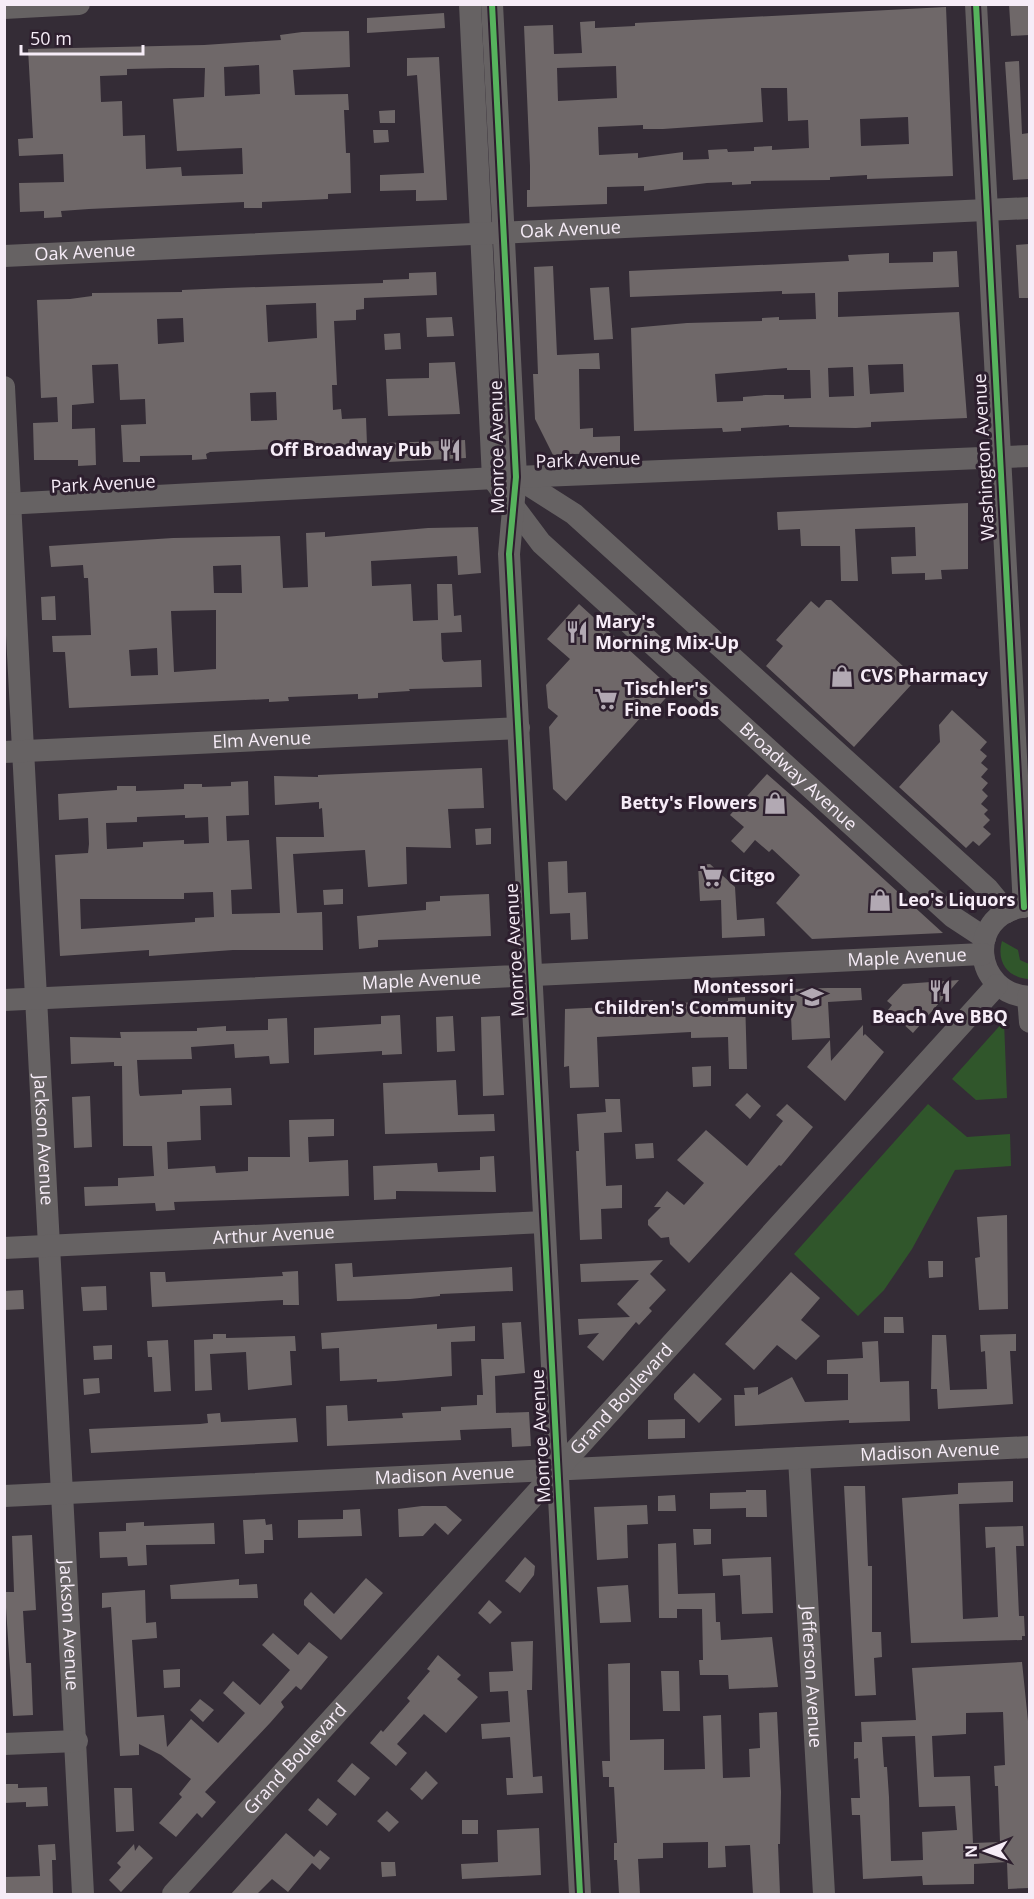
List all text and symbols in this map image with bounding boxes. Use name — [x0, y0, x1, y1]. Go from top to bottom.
scale bar — [21, 18, 142, 56]
text: 50 m — [30, 26, 72, 50]
street label: Oak Avenue — [519, 214, 621, 243]
street label: Oak Avenue — [34, 237, 136, 266]
street label: Washington Avenue — [967, 373, 999, 541]
street label: Monroe Avenue — [483, 380, 509, 514]
place label: Off Broadway Pub — [270, 437, 432, 461]
restaurant icon: Off Broadway Pub — [437, 437, 463, 463]
street label: Park Avenue — [535, 445, 641, 473]
street label: Park Avenue — [50, 468, 156, 498]
place label: Mary's Morning Mix-Up — [595, 609, 739, 654]
restaurant icon: Mary's Morning Mix-Up — [564, 619, 590, 645]
shop icon: CVS Pharmacy — [829, 663, 855, 689]
place label: CVS Pharmacy — [860, 663, 989, 687]
place label: Tischler's Fine Foods — [624, 676, 719, 721]
supermarket icon: Tischler's Fine Foods — [593, 686, 619, 712]
street label: Broadway Avenue — [735, 716, 863, 836]
street label: Elm Avenue — [212, 725, 311, 753]
place label: Betty's Flowers — [620, 790, 757, 814]
shop icon: Betty's Flowers — [762, 790, 788, 816]
supermarket icon: Citgo — [698, 863, 724, 889]
place label: Citgo — [729, 863, 775, 887]
street label: Monroe Avenue — [499, 883, 529, 1017]
shop icon: Leo's Liquors — [867, 887, 893, 913]
place label: Leo's Liquors — [898, 887, 1016, 911]
street label: Maple Avenue — [847, 942, 967, 971]
street label: Maple Avenue — [361, 965, 482, 994]
place label: Montessori Children's Community — [594, 974, 795, 1019]
restaurant icon: Beach Ave BBQ — [927, 978, 953, 1004]
school or university icon: Montessori Children's Community — [799, 984, 825, 1010]
place label: Beach Ave BBQ — [872, 1004, 1008, 1028]
street label: Jackson Avenue — [29, 1072, 60, 1206]
street label: Arthur Avenue — [212, 1219, 335, 1249]
street label: Grand Boulevard — [564, 1337, 678, 1459]
street label: Monroe Avenue — [525, 1369, 555, 1503]
street label: Madison Avenue — [860, 1435, 1000, 1466]
street label: Madison Avenue — [374, 1459, 515, 1489]
street label: Jackson Avenue — [54, 1557, 85, 1691]
street label: Jefferson Avenue — [796, 1603, 829, 1748]
street label: Grand Boulevard — [238, 1698, 351, 1819]
north arrow — [956, 1821, 1016, 1881]
text: N — [960, 1845, 982, 1858]

